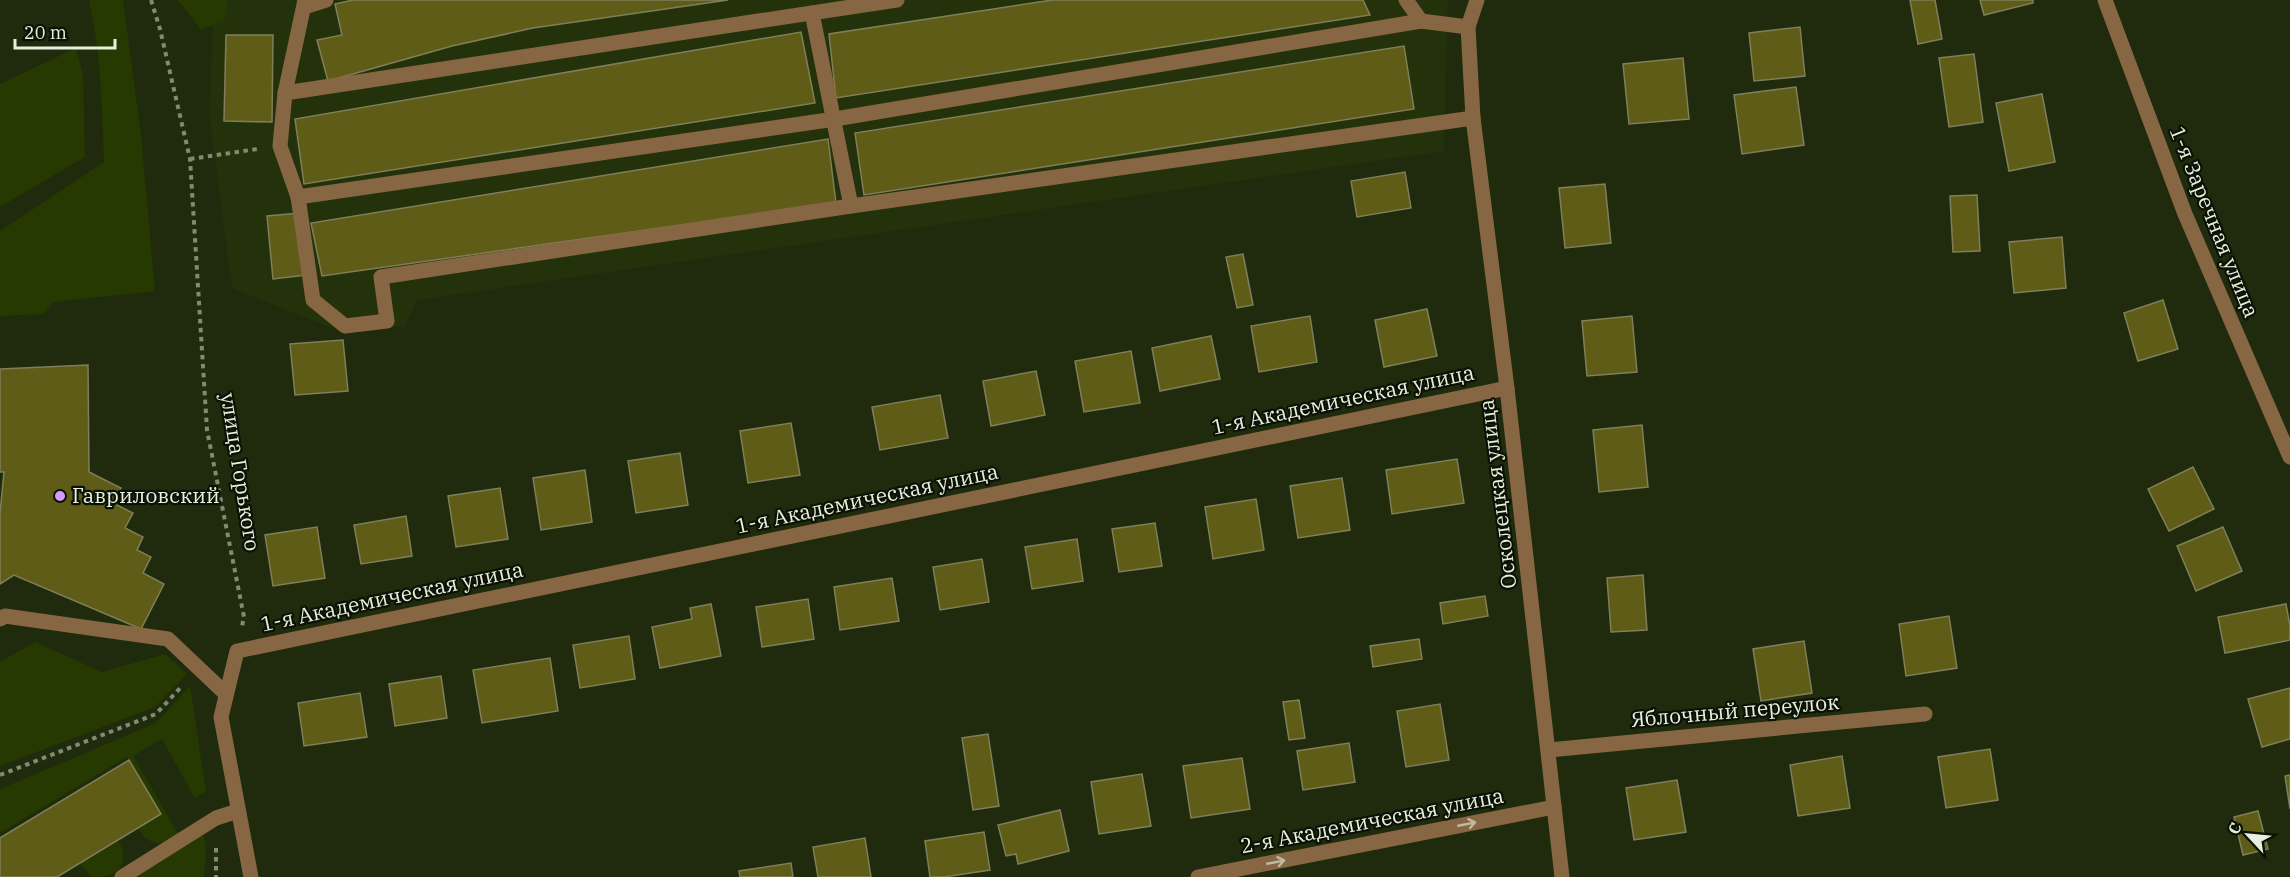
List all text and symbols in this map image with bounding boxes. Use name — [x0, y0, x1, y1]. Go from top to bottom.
scale bar — [15, 12, 116, 50]
text: 20 m — [24, 21, 67, 44]
street label: 1-я Заречная улица — [2164, 122, 2266, 322]
street label: 1-я Академическая улица — [1209, 357, 1477, 441]
street label: улица Горького — [215, 391, 267, 553]
street label: Осколецкая улица — [1472, 398, 1523, 590]
street label: 1-я Академическая улица — [733, 456, 1001, 540]
place label: Гавриловский — [72, 481, 220, 509]
marker: Гавриловский — [53, 489, 67, 503]
street label: 1-я Академическая улица — [258, 554, 526, 638]
street label: Яблочный переулок — [1630, 687, 1840, 733]
street label: 2-я Академическая улица — [1238, 781, 1506, 859]
north arrow — [2218, 805, 2278, 865]
one-way arrow — [1457, 818, 1476, 829]
text: С — [2223, 819, 2246, 838]
one-way arrow — [1265, 856, 1285, 867]

